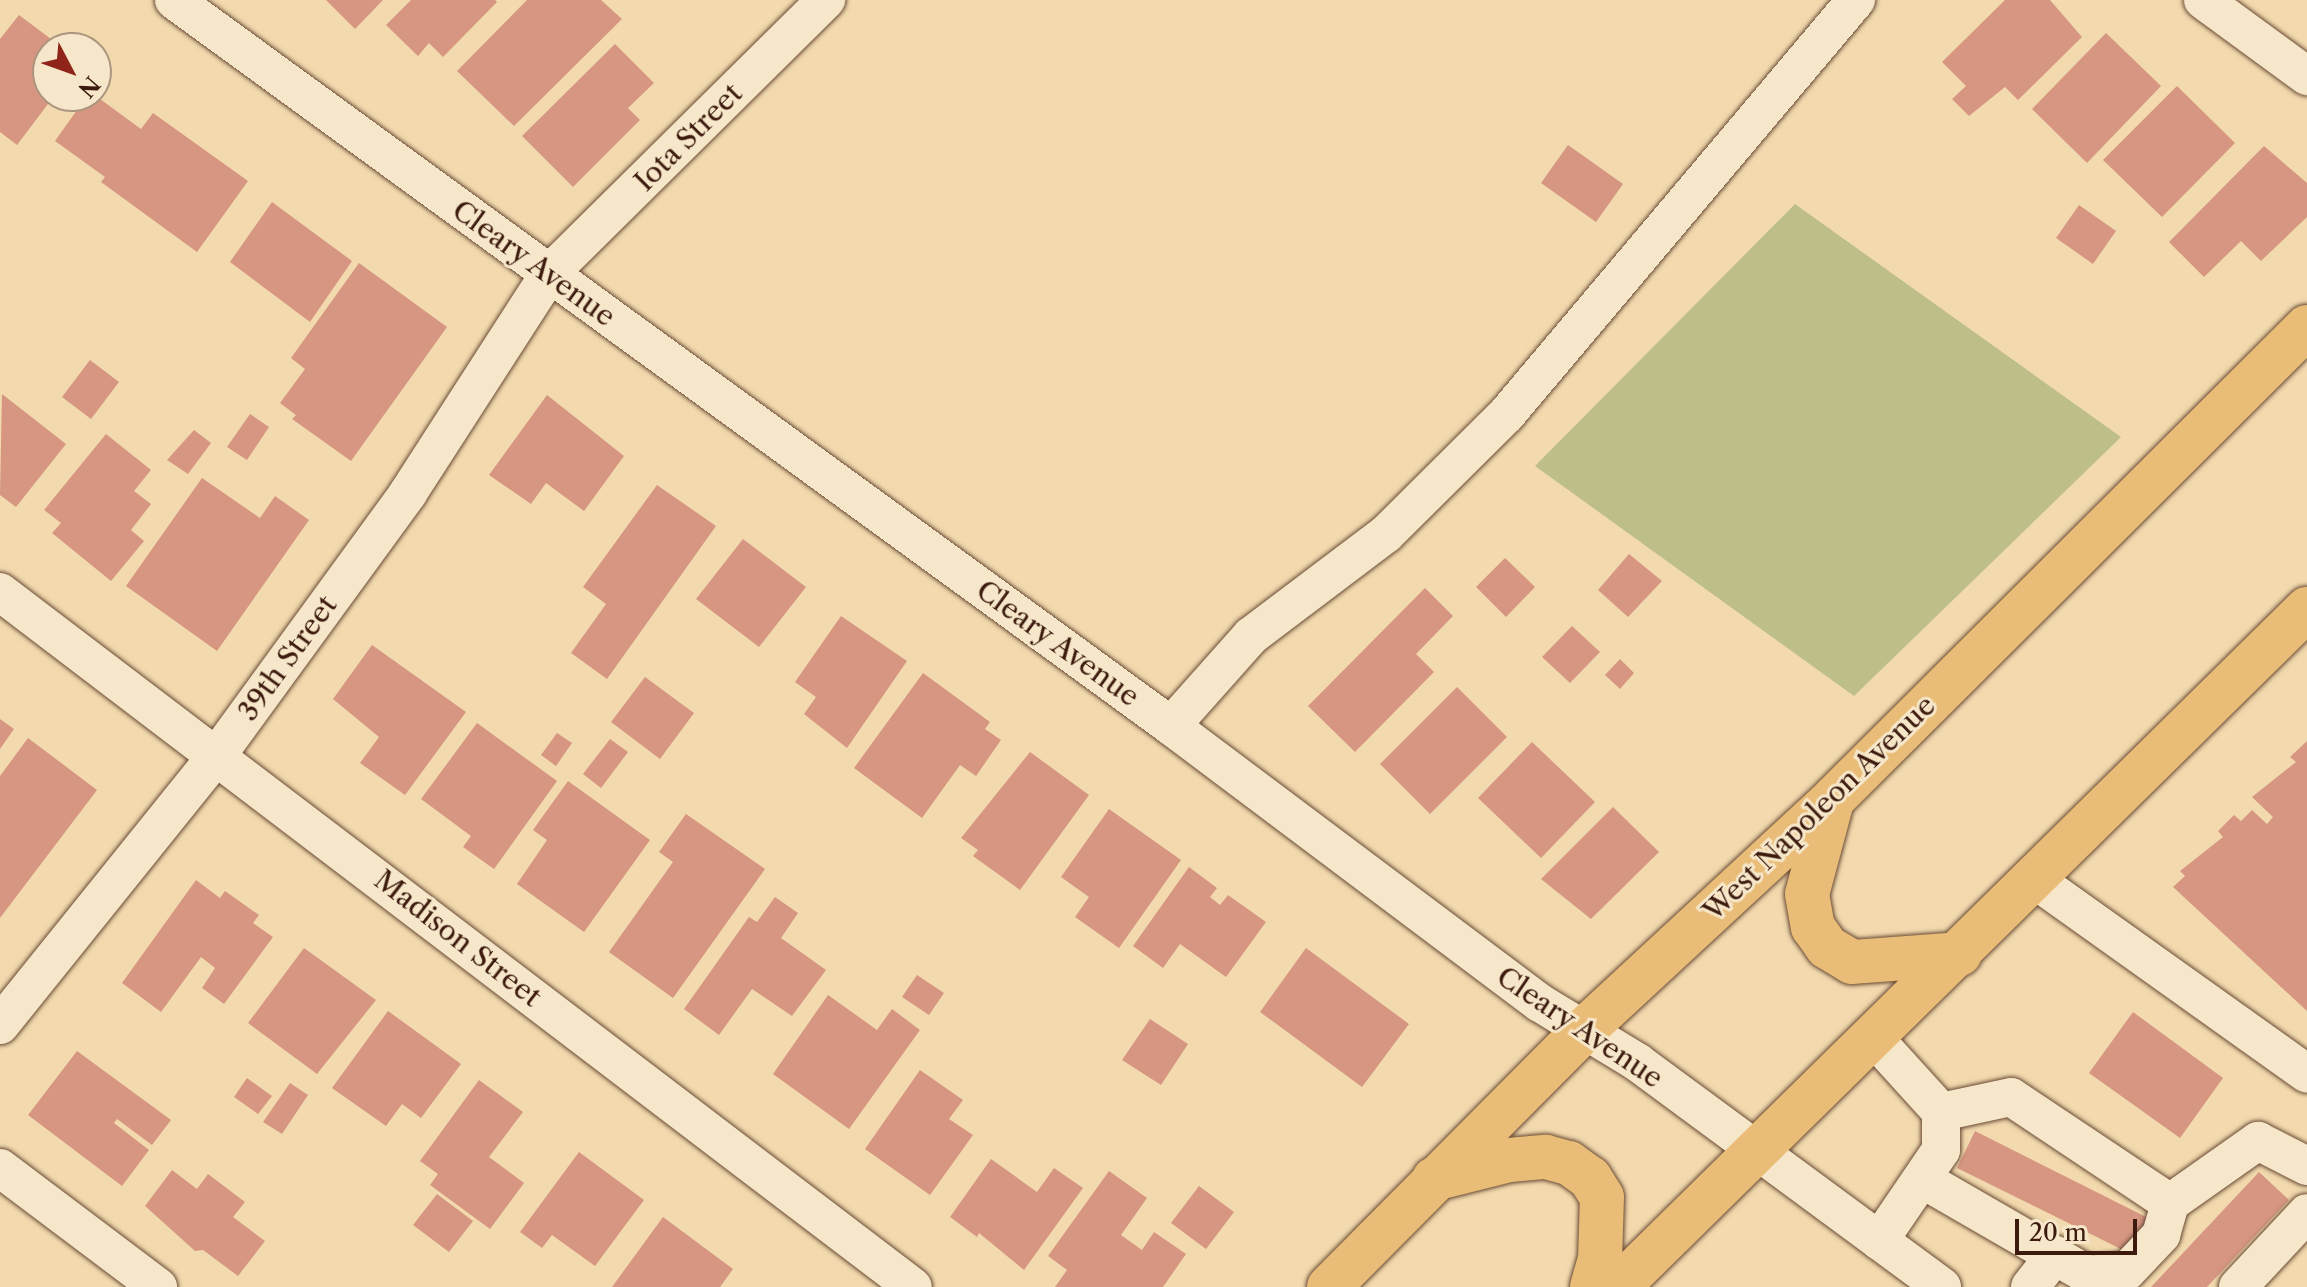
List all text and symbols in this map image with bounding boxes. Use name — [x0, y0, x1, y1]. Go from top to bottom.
north arrow — [32, 32, 112, 112]
text: N — [73, 71, 105, 103]
street label: Iota Street — [627, 76, 749, 198]
street label: Cleary Avenue — [445, 192, 623, 334]
street label: Cleary Avenue — [969, 572, 1147, 714]
street label: 39th Street — [230, 589, 344, 727]
street label: West Napoleon Avenue — [1696, 688, 1942, 928]
street label: Madison Street — [368, 863, 548, 1013]
street label: Cleary Avenue — [1490, 959, 1670, 1095]
scale bar — [2019, 1203, 2141, 1253]
text: 20 m — [2029, 1218, 2087, 1247]

